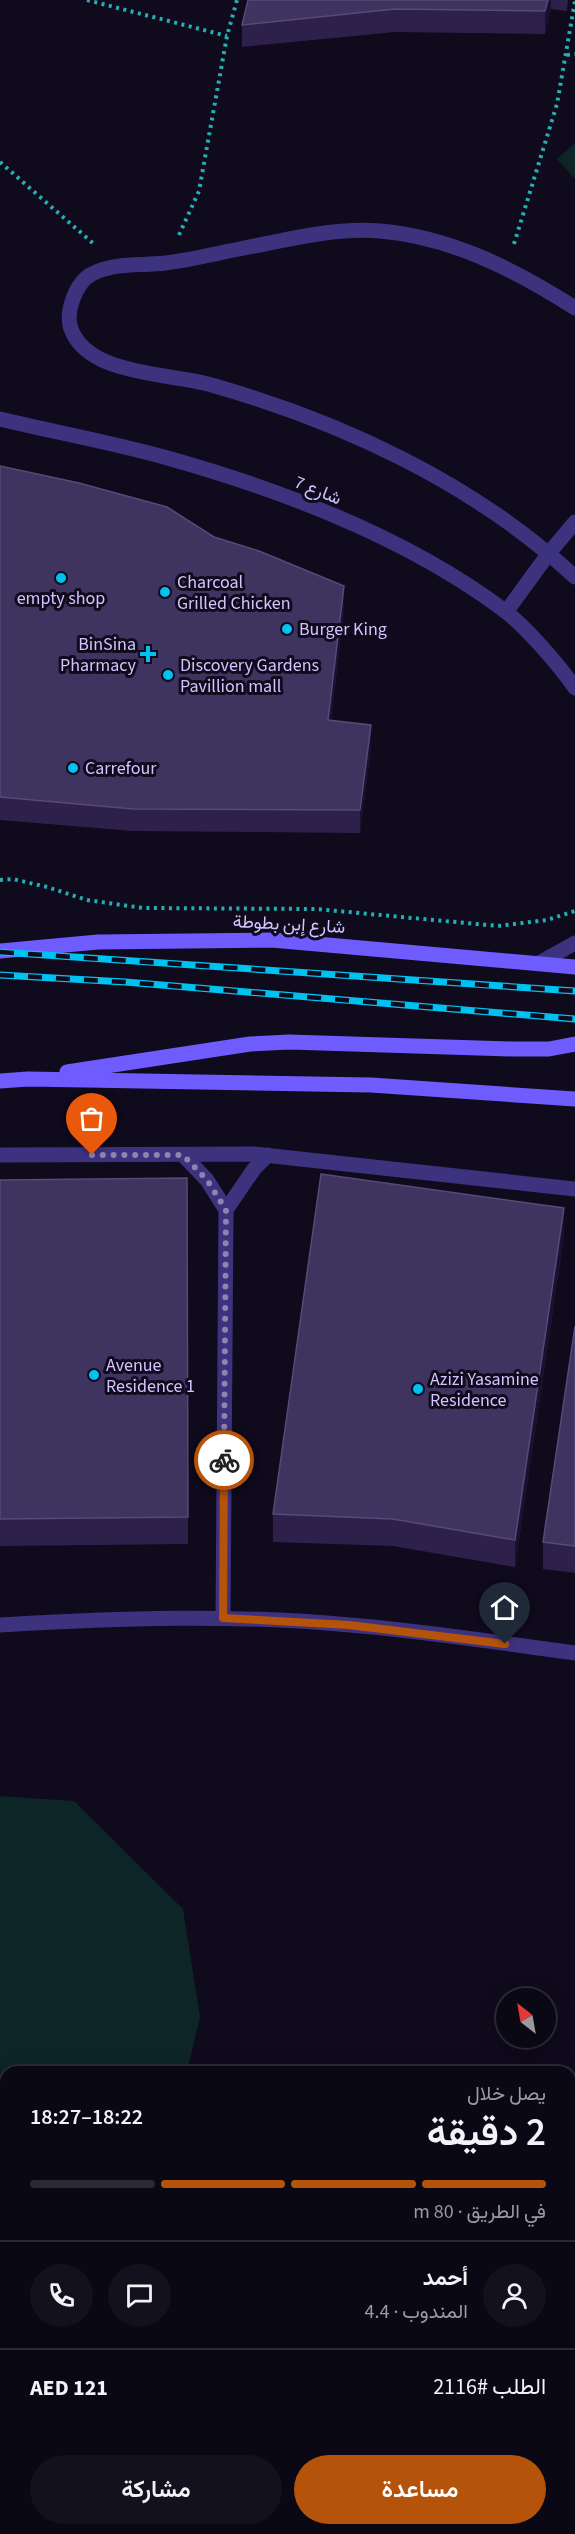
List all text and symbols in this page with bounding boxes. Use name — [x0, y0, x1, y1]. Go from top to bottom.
street label: شارع 7 — [291, 470, 345, 511]
place label: Charcoal Grilled Chicken — [177, 570, 291, 616]
marker: empty shop — [54, 571, 68, 585]
marker: Charcoal Grilled Chicken — [158, 585, 172, 599]
place label: empty shop — [17, 586, 105, 611]
place label: Burger King — [299, 617, 387, 642]
marker: Burger King — [280, 622, 294, 636]
place label: BinSina Pharmacy — [60, 632, 137, 678]
marker: BinSina Pharmacy — [141, 647, 155, 661]
place label: Discovery Gardens Pavillion mall — [180, 653, 319, 699]
marker: Discovery Gardens Pavillion mall — [161, 668, 175, 682]
place label: Carrefour — [85, 756, 157, 781]
marker: Carrefour — [66, 761, 80, 775]
street label: شارع إبن بطوطة — [232, 909, 346, 940]
pin — [66, 1093, 117, 1155]
icon: bag — [75, 1102, 108, 1135]
place label: Avenue Residence 1 — [106, 1353, 195, 1399]
place label: Azizi Yasamine Residence — [430, 1367, 539, 1413]
marker: Avenue Residence 1 — [87, 1368, 101, 1382]
marker: Azizi Yasamine Residence — [411, 1382, 425, 1396]
courier — [194, 1430, 254, 1490]
icon: bike — [208, 1444, 241, 1477]
pin — [479, 1582, 530, 1644]
icon: home — [488, 1591, 521, 1624]
north arrow — [496, 1988, 556, 2048]
map controls — [496, 1988, 556, 2048]
text: يصل خلال — [467, 2080, 546, 2108]
text: 18:22–18:27 — [30, 2101, 143, 2133]
text: 2 دقيقة — [427, 2105, 546, 2161]
text: في الطريق · 80 m — [413, 2198, 546, 2226]
text: أحمد — [423, 2262, 468, 2294]
button: phone — [30, 2264, 93, 2327]
button: chat — [108, 2264, 171, 2327]
button: person — [483, 2264, 546, 2327]
text: المندوب · 4.4 — [365, 2298, 468, 2326]
text: الطلب #2116 — [433, 2371, 546, 2403]
text: AED 121 — [30, 2372, 108, 2404]
button: مشاركة — [30, 2455, 282, 2524]
button: مساعدة — [294, 2455, 546, 2524]

